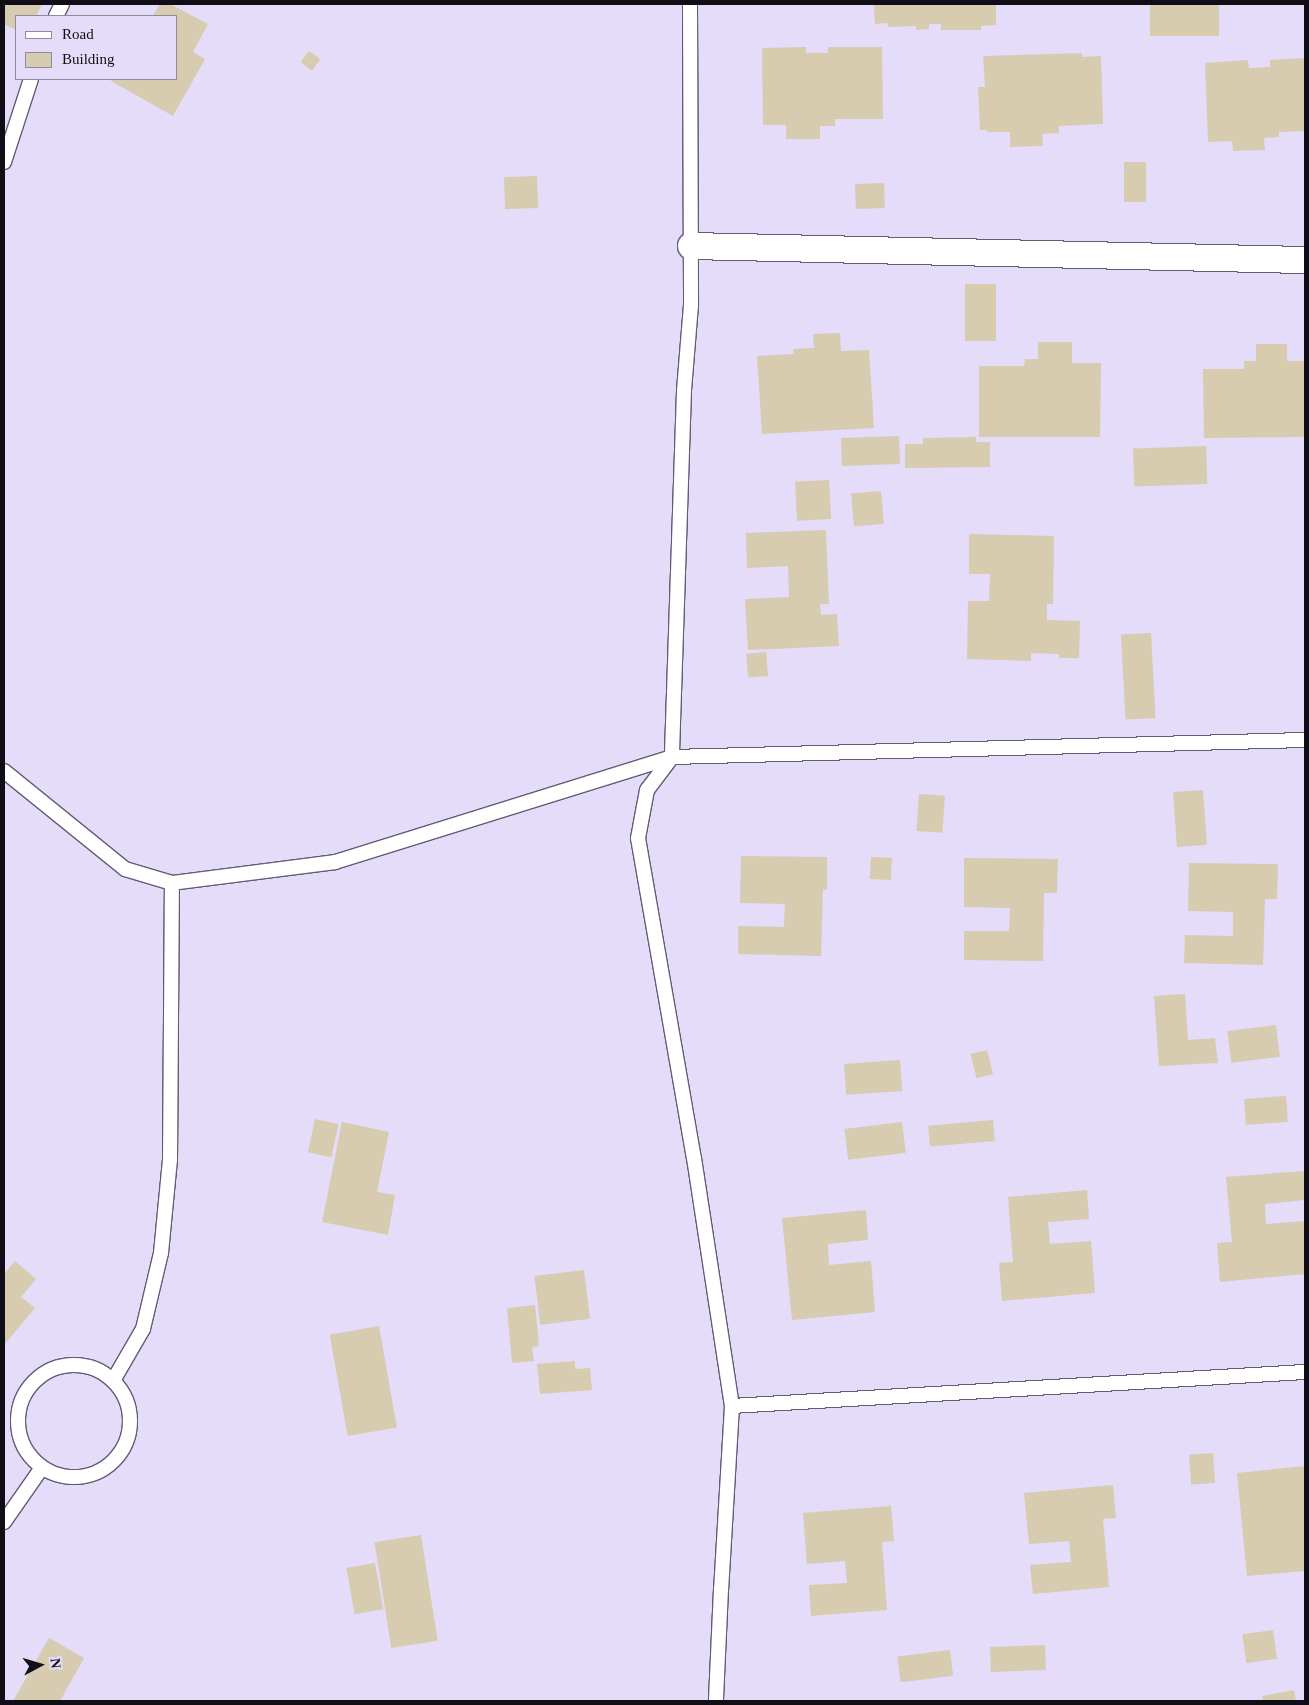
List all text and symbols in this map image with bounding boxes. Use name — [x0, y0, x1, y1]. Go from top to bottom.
legend — [15, 15, 178, 80]
text: Road — [62, 26, 94, 42]
text: Building — [62, 51, 115, 67]
north arrow — [15, 1640, 65, 1690]
text: N — [47, 1658, 63, 1669]

